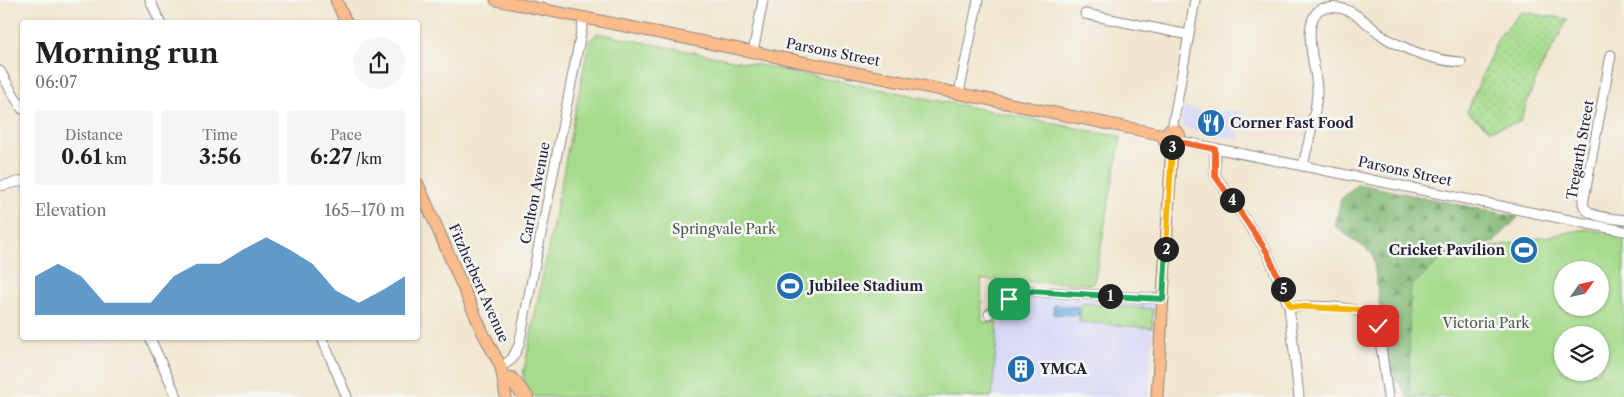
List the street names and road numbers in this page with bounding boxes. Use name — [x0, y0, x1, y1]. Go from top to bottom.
street label: Parsons Street — [785, 34, 882, 70]
street label: Tregarth Street — [1562, 99, 1598, 201]
street label: Carlton Avenue — [516, 140, 554, 245]
street label: Parsons Street — [1357, 152, 1454, 190]
street label: Fitzherbert Avenue — [445, 221, 513, 345]

